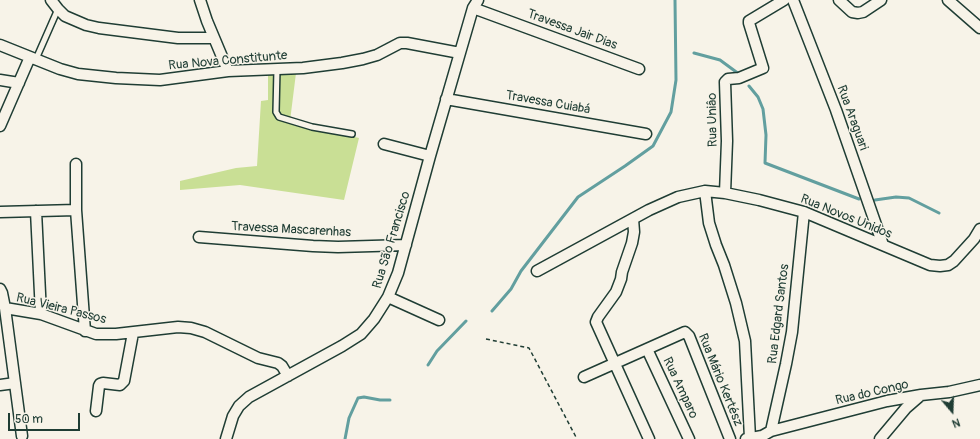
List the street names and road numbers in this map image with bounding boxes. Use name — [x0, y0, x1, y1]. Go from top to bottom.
street label: Travessa Jair Dias — [525, 6, 619, 54]
street label: Rua Nova Constitunte — [168, 48, 288, 74]
street label: Rua Araguari — [833, 83, 871, 153]
street label: Travessa Cuiabá — [504, 88, 592, 118]
street label: Rua Uniâo — [705, 93, 721, 147]
street label: Rua São Francisco — [370, 190, 414, 290]
street label: Rua Novos Unidos — [798, 192, 894, 242]
street label: Travessa Mascarenhas — [231, 219, 351, 241]
street label: Rua Edgard Santos — [765, 263, 793, 365]
street label: Rua Vieira Passos — [14, 290, 108, 328]
street label: Rua Mário Kertész — [694, 331, 746, 429]
street label: Rua Amparo — [659, 355, 701, 421]
street label: Rua do Congo — [834, 377, 910, 409]

